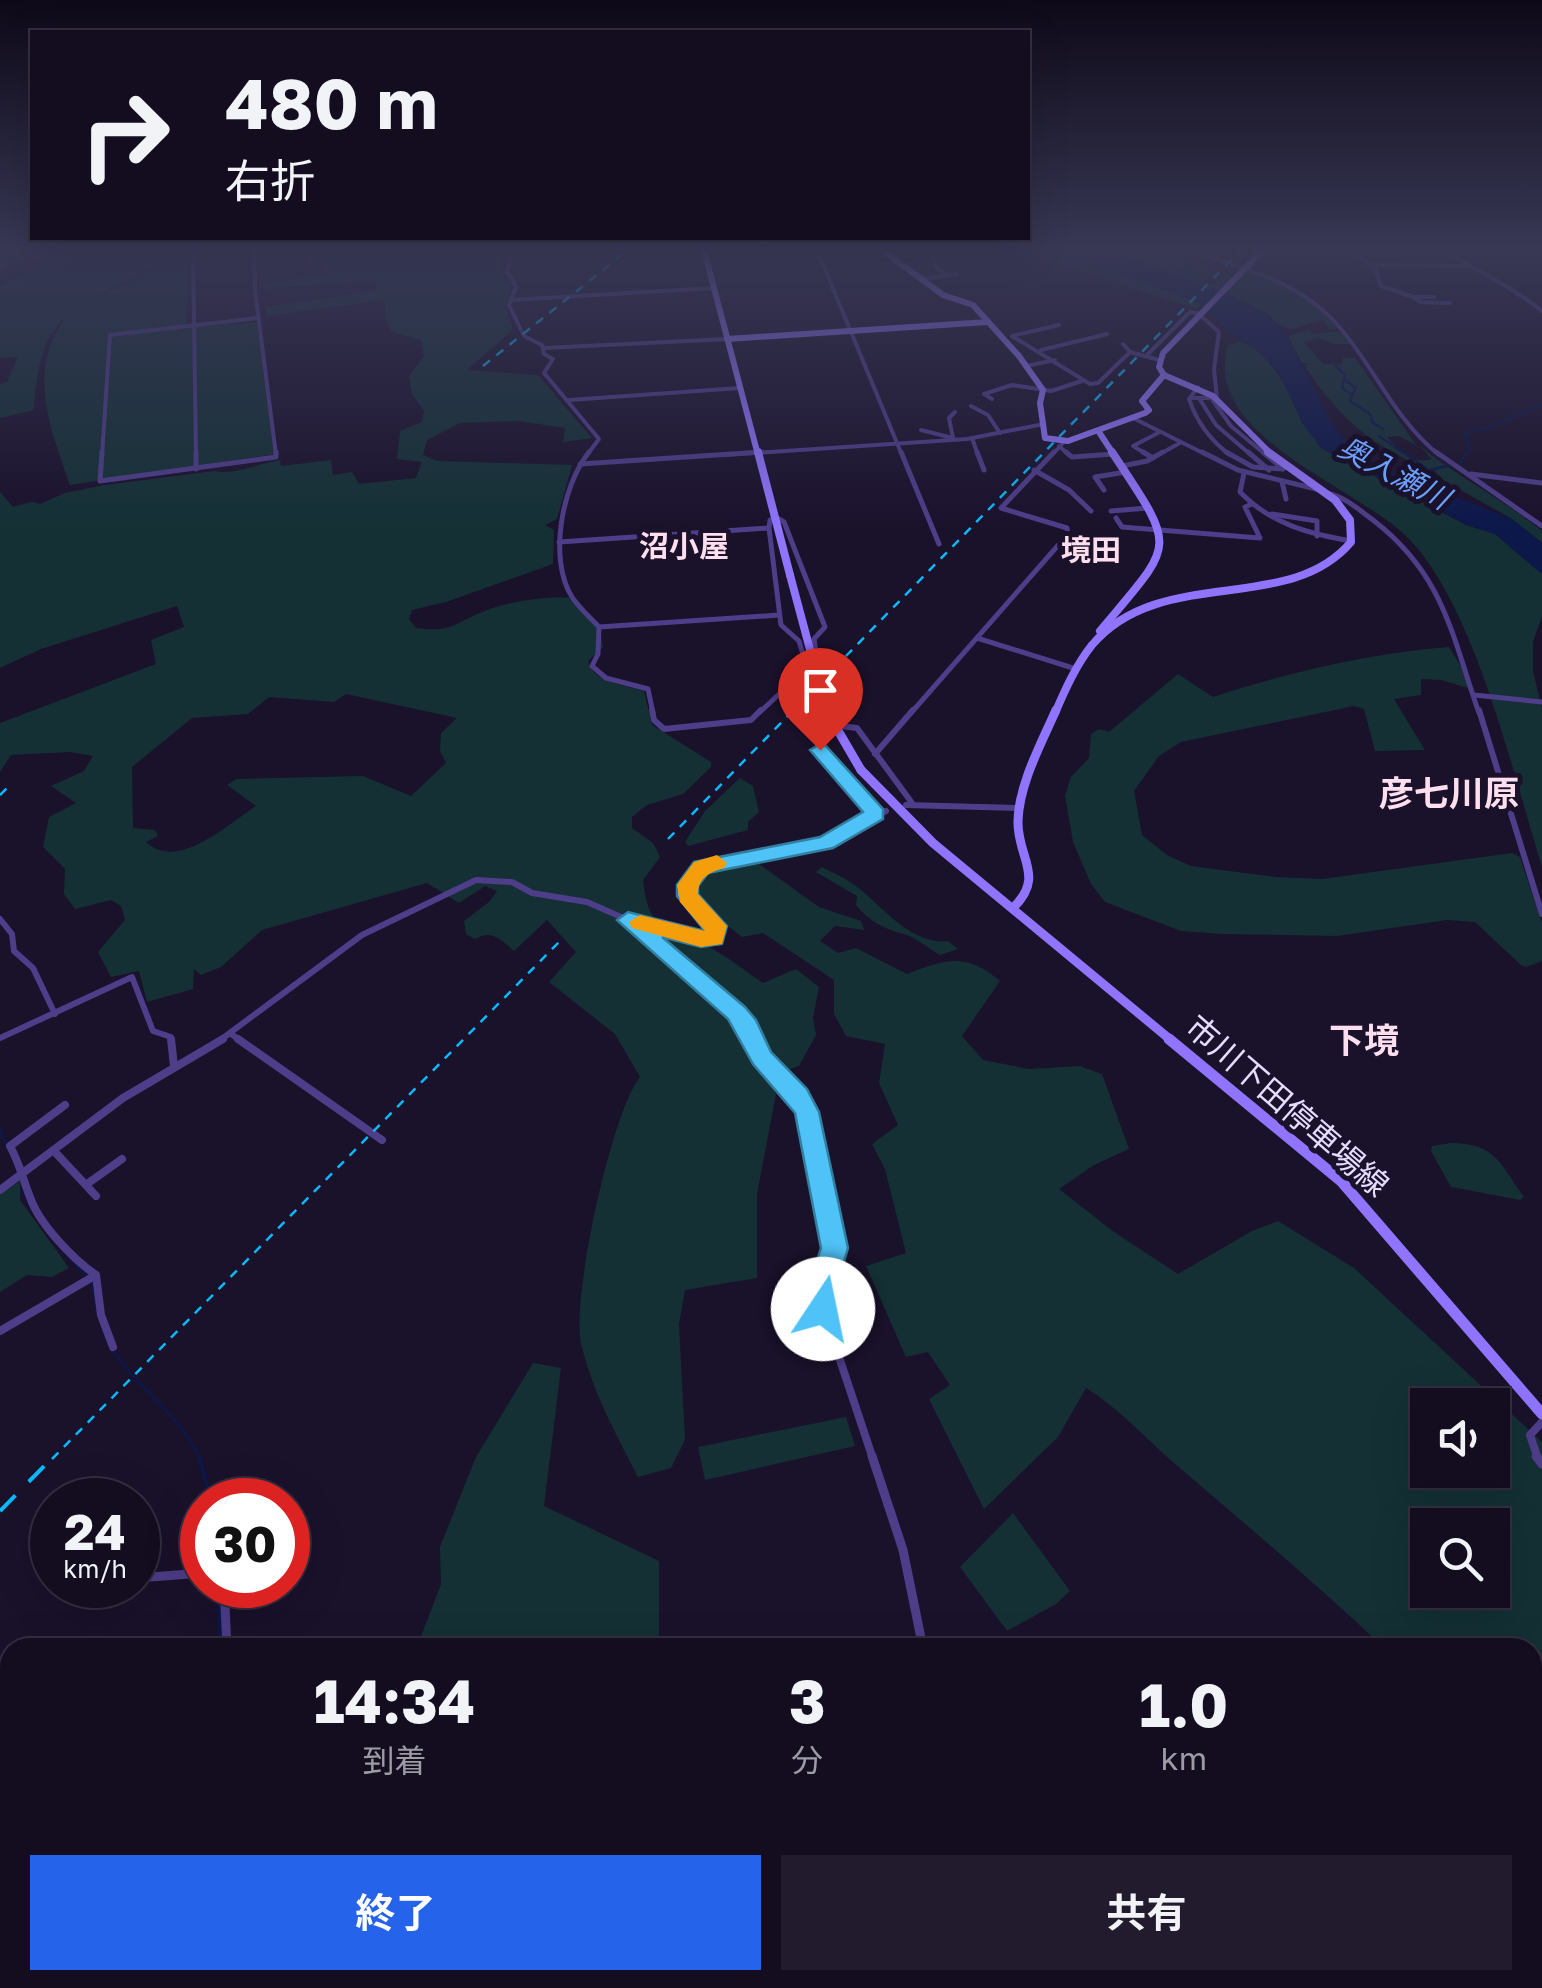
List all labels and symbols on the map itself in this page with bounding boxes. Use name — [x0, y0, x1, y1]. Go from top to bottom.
water label: 奥入瀬川 — [1333, 428, 1459, 518]
district label: 沼小屋 — [639, 528, 729, 564]
district label: 境田 — [1061, 532, 1121, 568]
pin — [778, 648, 863, 751]
district label: 彦七川原 — [1379, 772, 1519, 814]
street label: 市川下田停車場線 — [1179, 1007, 1397, 1204]
district label: 下境 — [1329, 1019, 1399, 1061]
position arrow — [771, 1257, 875, 1361]
speed limit sign: 30 — [180, 1478, 310, 1608]

